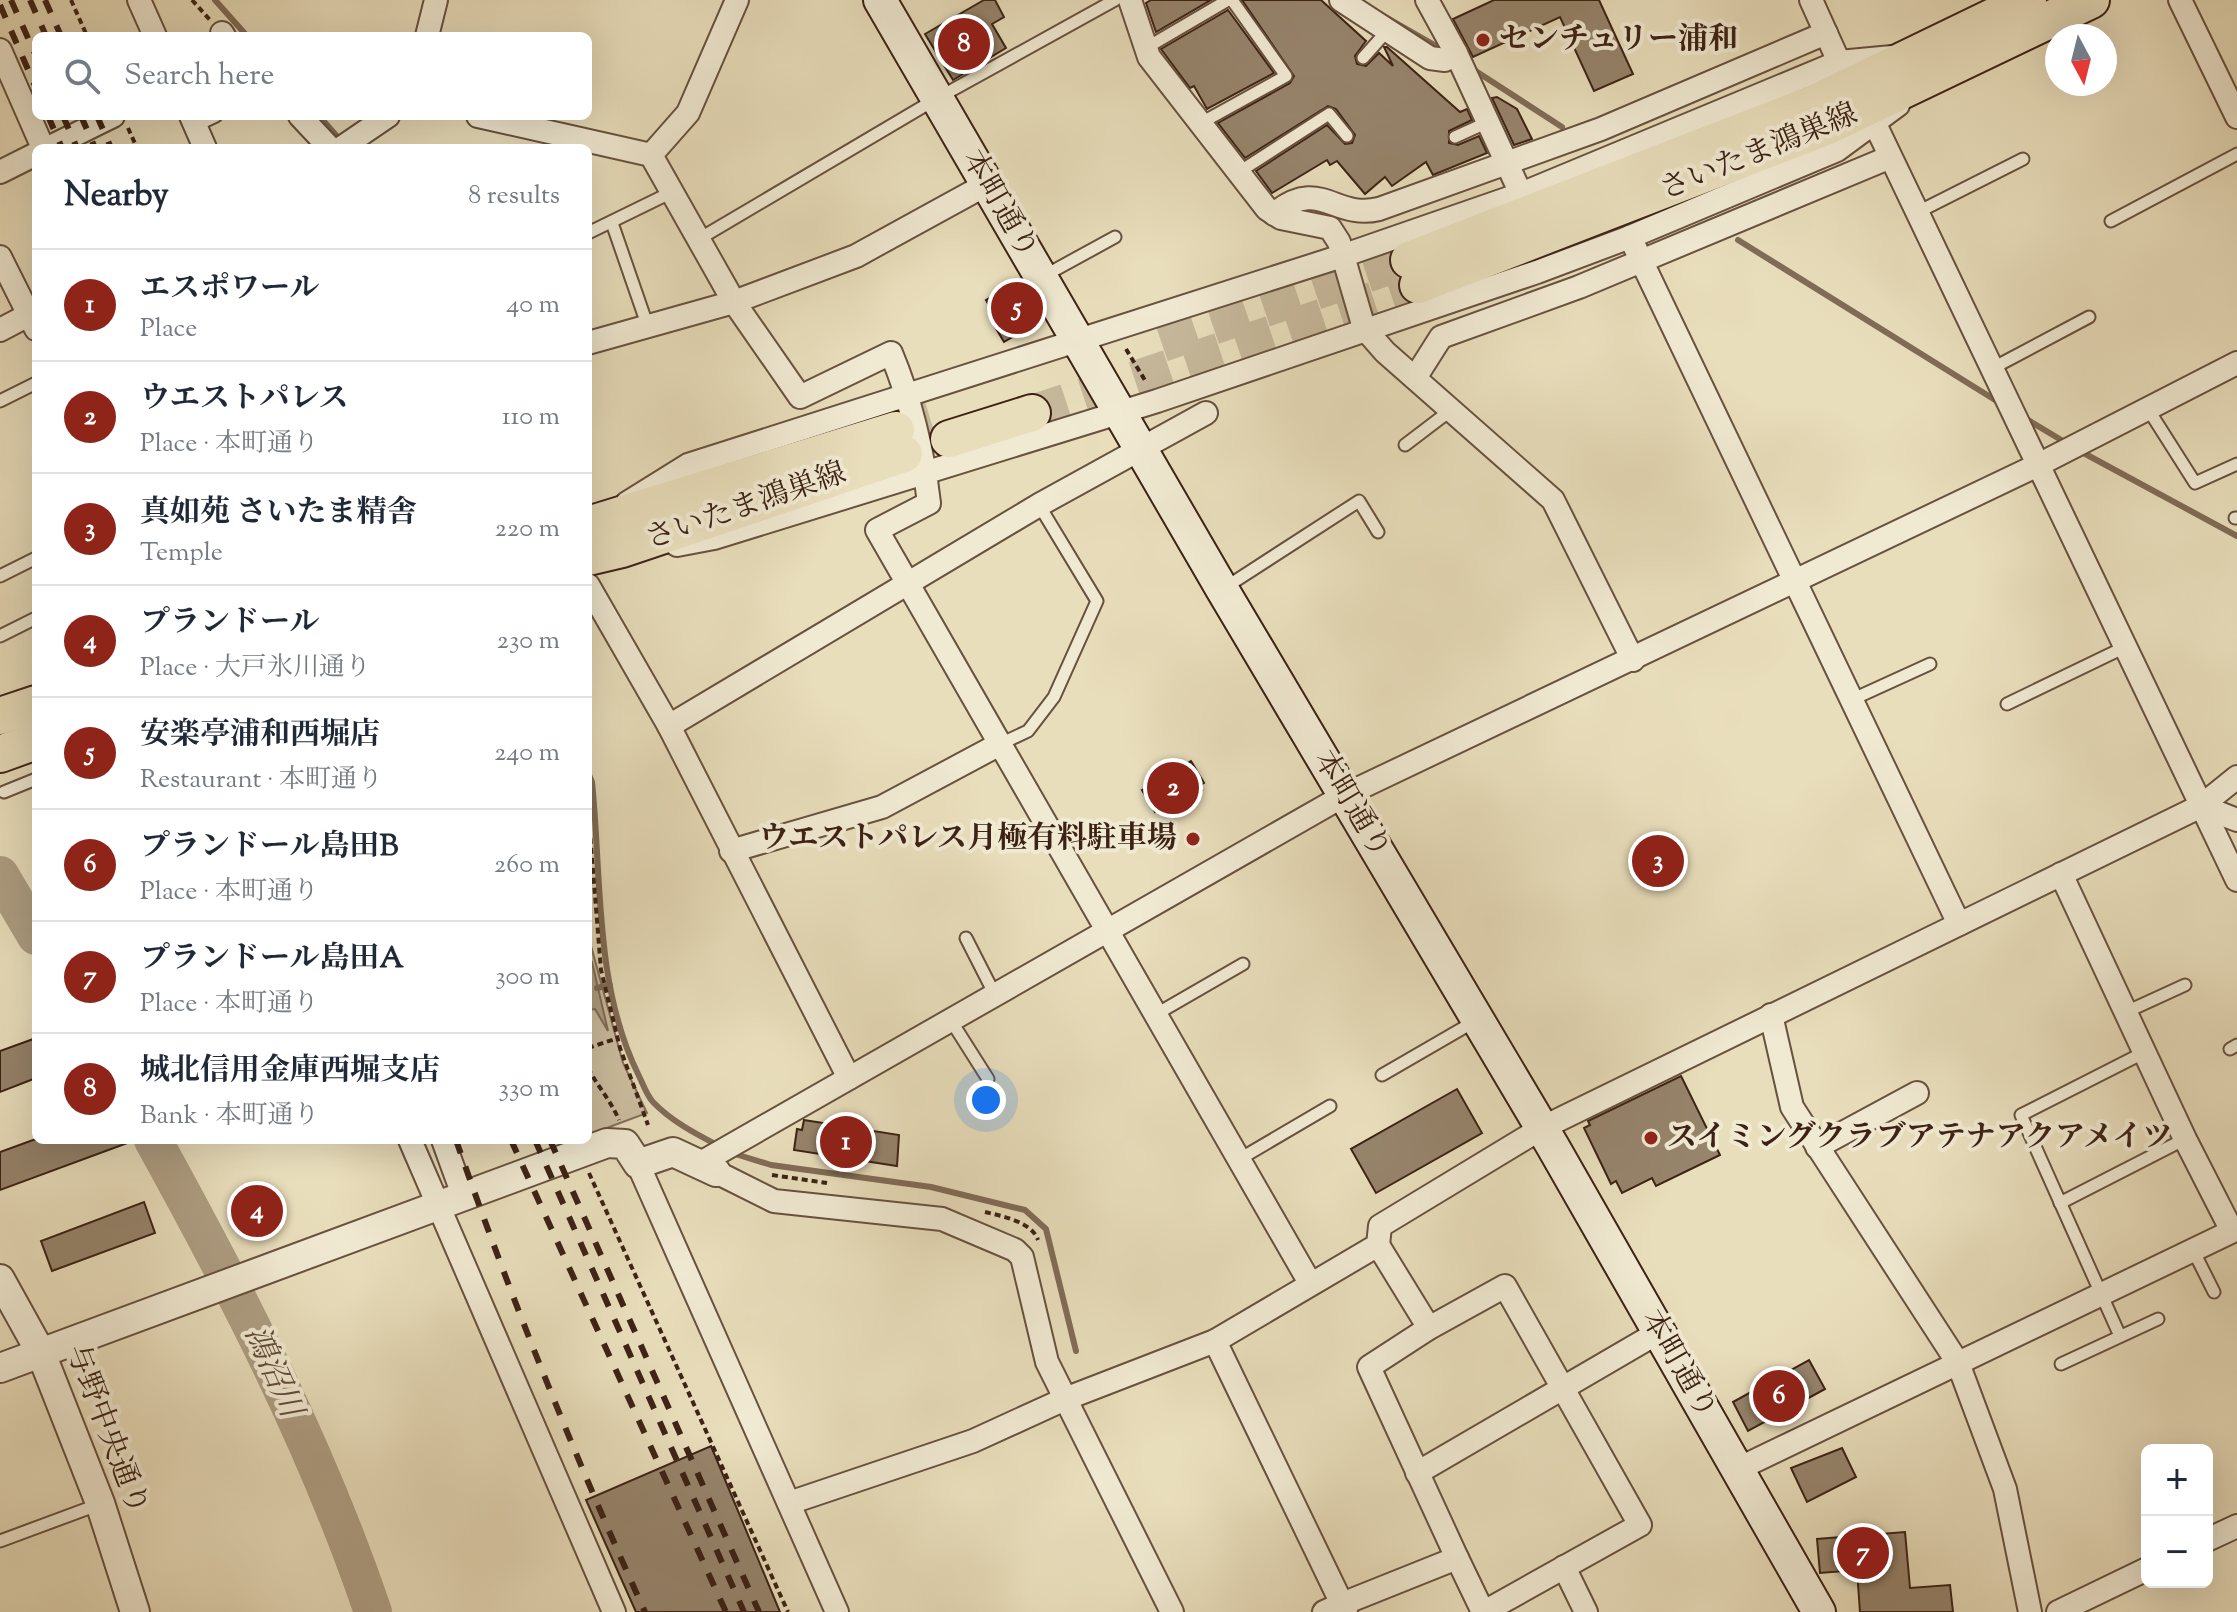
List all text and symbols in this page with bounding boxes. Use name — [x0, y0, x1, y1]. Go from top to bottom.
pin: 8 — [938, 14, 990, 74]
place label: センチュリー浦和 — [1499, 19, 1738, 62]
north arrow — [2045, 24, 2117, 96]
marker: センチュリー浦和 — [1474, 31, 1492, 49]
search box — [32, 32, 592, 120]
icon: search — [60, 54, 104, 98]
text: Search here — [124, 55, 274, 98]
street label: さいたま鴻巣線 — [1654, 94, 1864, 212]
street label: 本町通り — [950, 142, 1048, 268]
text: Nearby — [64, 172, 169, 221]
text: 8 results — [468, 178, 560, 215]
text: エスポワール — [140, 268, 319, 311]
pin: 5 — [991, 278, 1043, 338]
text: 1 — [86, 287, 94, 324]
text: 40 m — [506, 287, 560, 324]
text: Place — [140, 311, 197, 348]
text: ウエストパレス — [140, 378, 349, 421]
text: 2 — [84, 399, 96, 436]
text: 110 m — [502, 399, 560, 436]
text: Place · 本町通り — [140, 426, 319, 463]
street label: さいたま鴻巣線 — [640, 452, 852, 562]
text: 真如苑 さいたま精舎 — [140, 492, 416, 535]
text: 3 — [85, 511, 95, 548]
text: 220 m — [495, 511, 560, 548]
text: Temple — [140, 535, 223, 572]
text: プランドール — [140, 602, 319, 645]
text: 4 — [83, 623, 97, 660]
text: 230 m — [497, 623, 560, 660]
text: Place · 大戸氷川通り — [140, 650, 371, 687]
text: 安楽亭浦和西堀店 — [140, 714, 380, 757]
text: 5 — [86, 735, 94, 772]
text: 240 m — [494, 735, 560, 772]
street label: 本町通り — [1302, 742, 1400, 868]
pin: 2 — [1147, 758, 1199, 818]
text: Restaurant · 本町通り — [140, 762, 383, 799]
place label: ウエストパレス月極有料駐車場 — [759, 818, 1177, 861]
text: プランドール島田B — [140, 826, 398, 869]
marker: ウエストパレス月極有料駐車場 — [1184, 830, 1202, 848]
pin: 3 — [1632, 831, 1684, 891]
text: 6 — [84, 847, 96, 884]
text: 260 m — [494, 847, 560, 884]
text: Place · 本町通り — [140, 874, 319, 911]
text: プランドール島田A — [140, 938, 404, 981]
text: 7 — [83, 959, 97, 996]
text: 300 m — [495, 959, 560, 996]
text: Place · 本町通り — [140, 986, 319, 1023]
text: 城北信用金庫西堀支店 — [140, 1050, 440, 1093]
text: 8 — [83, 1071, 97, 1108]
text: 330 m — [498, 1071, 560, 1108]
your location — [966, 1080, 1006, 1120]
text: Bank · 本町通り — [140, 1098, 320, 1135]
pin: 1 — [820, 1112, 872, 1172]
place label: スイミングクラブアテナアクアメイツ — [1667, 1117, 2173, 1160]
marker: スイミングクラブアテナアクアメイツ — [1642, 1129, 1660, 1147]
pin: 4 — [231, 1181, 283, 1241]
street label: 本町通り — [1629, 1302, 1727, 1428]
water label: 鴻沼川 — [231, 1319, 314, 1428]
street label: 与野中央通り — [54, 1338, 158, 1522]
pin: 6 — [1753, 1366, 1805, 1426]
map controls — [2141, 1444, 2213, 1588]
button: + — [2141, 1444, 2213, 1516]
button: − — [2141, 1516, 2213, 1588]
pin: 7 — [1837, 1523, 1889, 1583]

